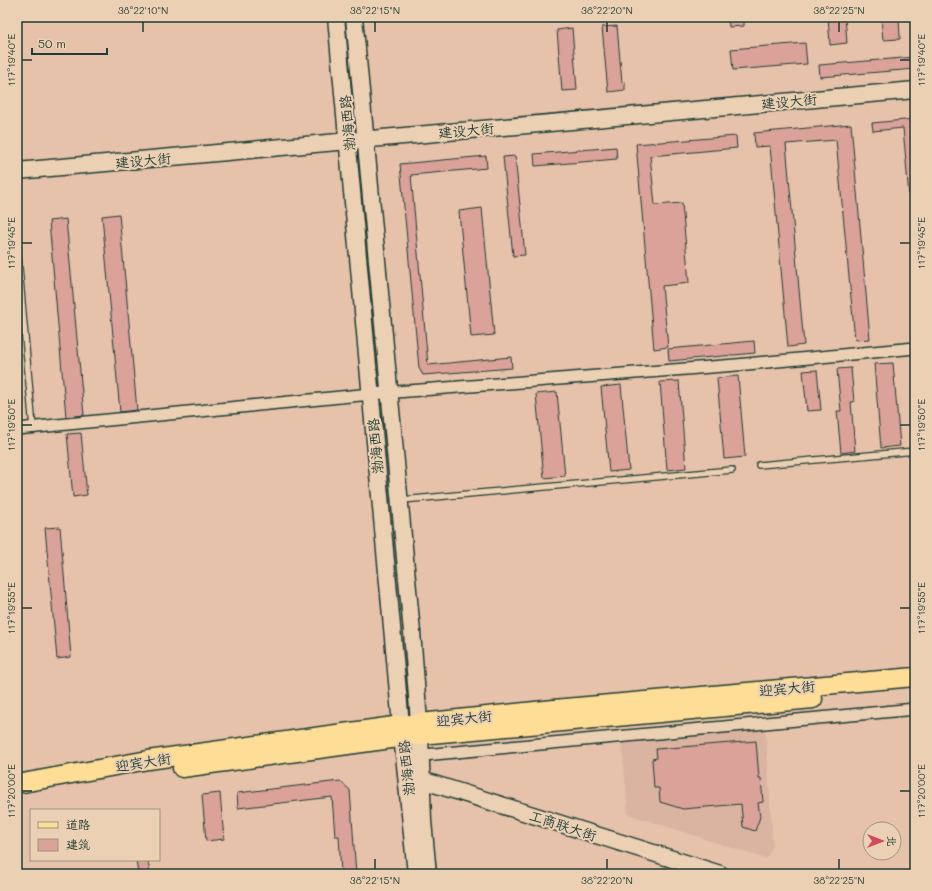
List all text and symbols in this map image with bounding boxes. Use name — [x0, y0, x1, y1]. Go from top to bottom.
text: 38°22'10"N — [118, 3, 168, 17]
text: 38°22'15"N — [350, 3, 400, 17]
text: 38°22'20"N — [581, 3, 633, 17]
text: 38°22'25"N — [813, 3, 865, 17]
scale bar — [32, 30, 107, 56]
text: 117°19'40"E — [4, 34, 18, 86]
text: 117°19'40"E — [914, 34, 928, 86]
text: 50 m — [38, 35, 66, 51]
street label: 建设大街 — [760, 89, 818, 113]
street label: 渤海西路 — [335, 94, 359, 152]
street label: 建设大街 — [437, 118, 495, 142]
street label: 建设大街 — [114, 148, 172, 172]
text: 117°19'45"E — [4, 217, 18, 269]
text: 117°19'45"E — [914, 217, 928, 269]
text: 117°19'50"E — [4, 399, 18, 451]
text: 117°19'50"E — [914, 399, 928, 451]
street label: 渤海西路 — [363, 417, 387, 475]
text: 117°19'55"E — [4, 582, 18, 634]
text: 117°19'55"E — [914, 582, 928, 634]
street label: 迎宾大街 — [758, 676, 816, 700]
street label: 迎宾大街 — [435, 706, 493, 730]
street label: 渤海西路 — [394, 739, 418, 797]
street label: 迎宾大街 — [114, 748, 172, 776]
text: 117°20'00"E — [4, 764, 18, 818]
text: 117°20'00"E — [914, 764, 928, 818]
street label: 工商联大街 — [527, 805, 599, 845]
legend — [30, 809, 160, 861]
text: 道路 — [66, 816, 90, 832]
north arrow — [862, 821, 902, 861]
text: 建筑 — [66, 836, 90, 852]
text: 北 — [885, 836, 900, 847]
text: 38°22'15"N — [350, 873, 400, 887]
text: 38°22'20"N — [581, 873, 633, 887]
text: 38°22'25"N — [813, 873, 865, 887]

